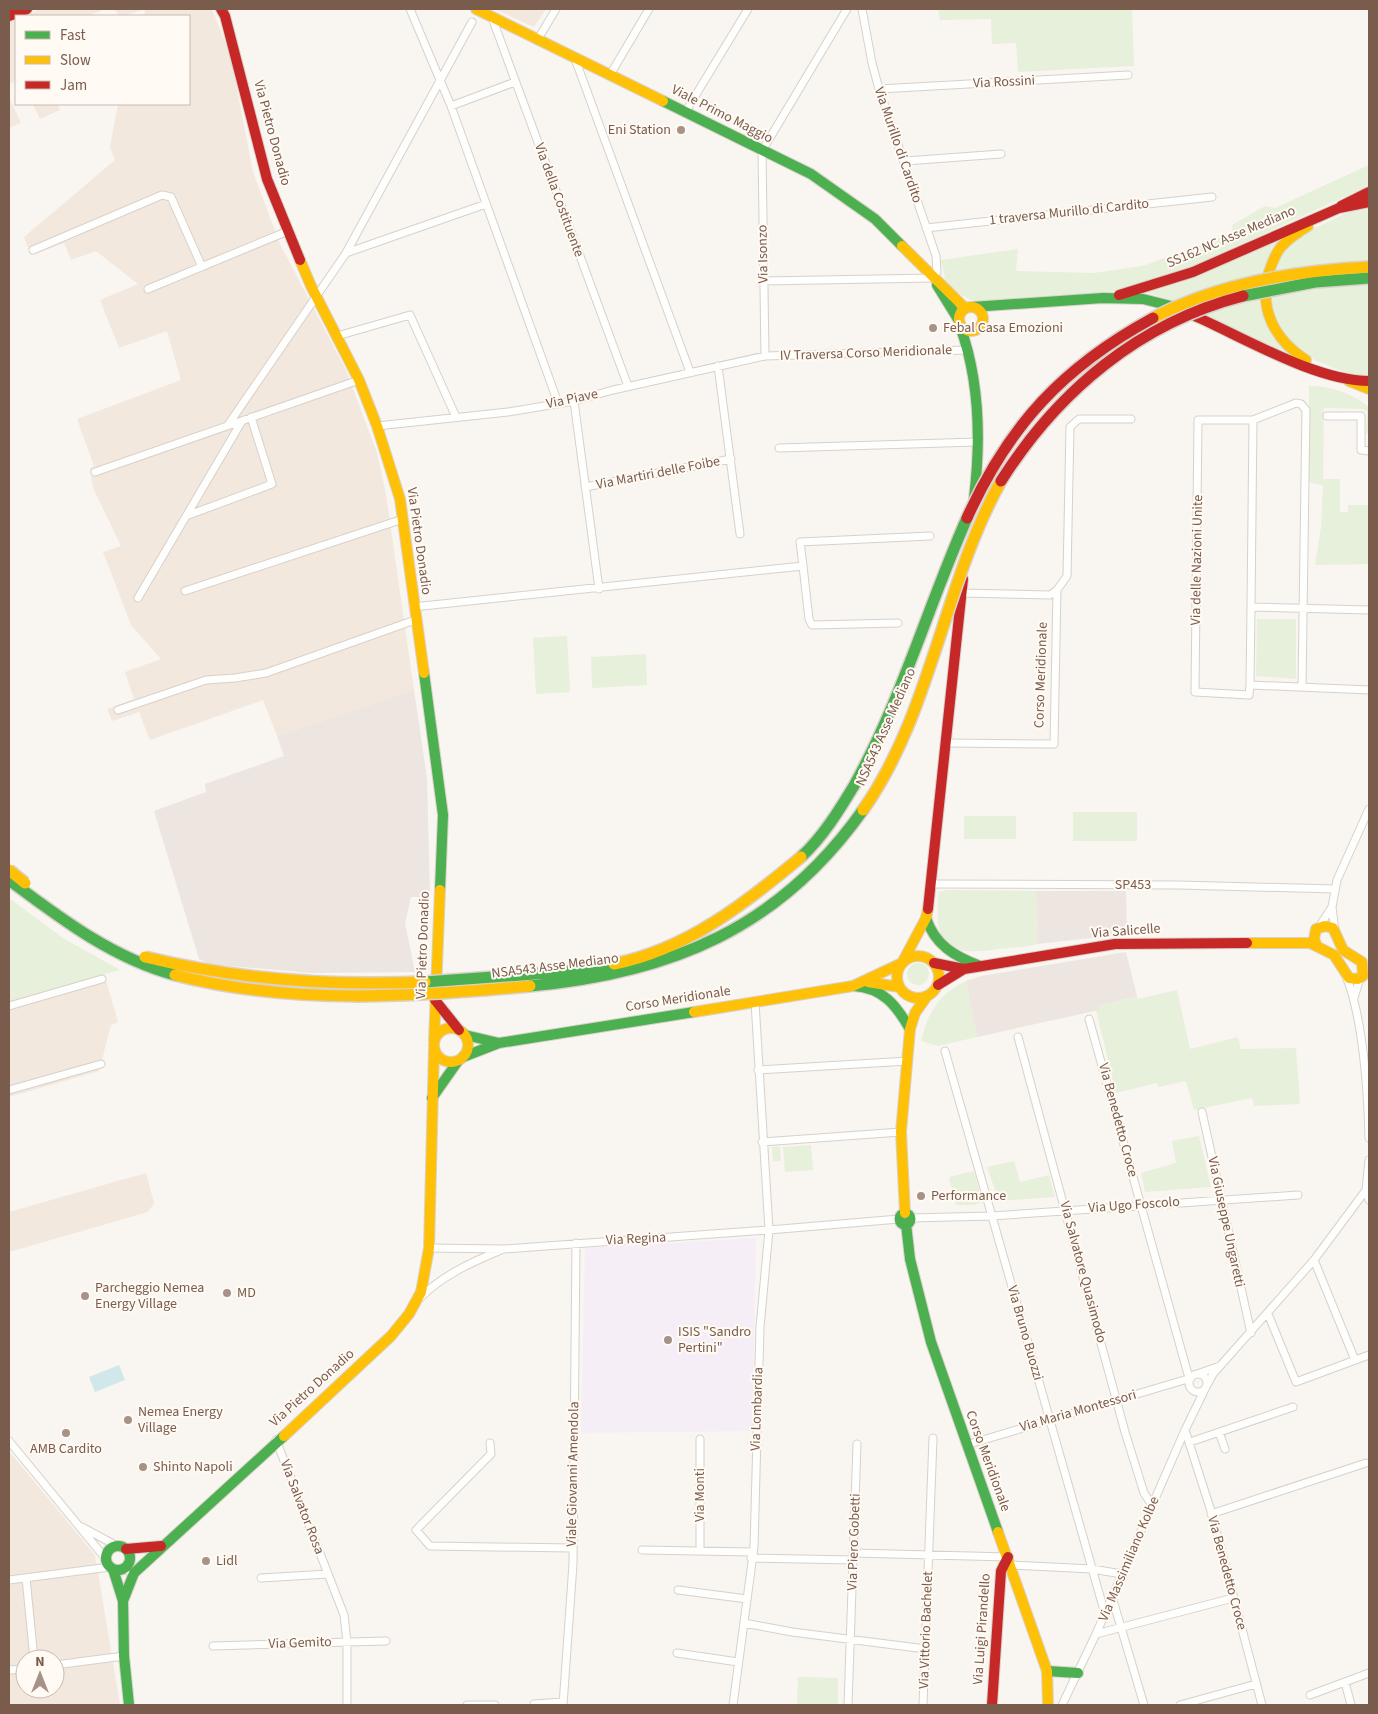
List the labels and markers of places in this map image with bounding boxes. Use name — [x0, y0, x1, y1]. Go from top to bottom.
place label: Eni Station — [608, 120, 671, 140]
marker: Eni Station — [675, 124, 687, 136]
place label: Febal Casa Emozioni — [943, 318, 1063, 338]
marker: Febal Casa Emozioni — [927, 322, 939, 334]
place label: Performance — [931, 1186, 1006, 1206]
marker: Performance — [915, 1190, 927, 1202]
place label: Parcheggio Nemea Energy Village — [95, 1278, 204, 1314]
place label: MD — [237, 1283, 256, 1303]
marker: MD — [221, 1287, 233, 1299]
marker: Parcheggio Nemea Energy Village — [79, 1290, 91, 1302]
place label: ISIS "Sandro Pertini" — [678, 1322, 751, 1358]
marker: ISIS "Sandro Pertini" — [662, 1334, 674, 1346]
place label: Nemea Energy Village — [138, 1402, 223, 1438]
marker: Nemea Energy Village — [122, 1414, 134, 1426]
marker: AMB Cardito — [60, 1427, 72, 1439]
place label: AMB Cardito — [30, 1439, 102, 1459]
place label: Shinto Napoli — [153, 1457, 233, 1477]
marker: Shinto Napoli — [137, 1461, 149, 1473]
place label: Lidl — [216, 1551, 238, 1571]
marker: Lidl — [200, 1555, 212, 1567]

